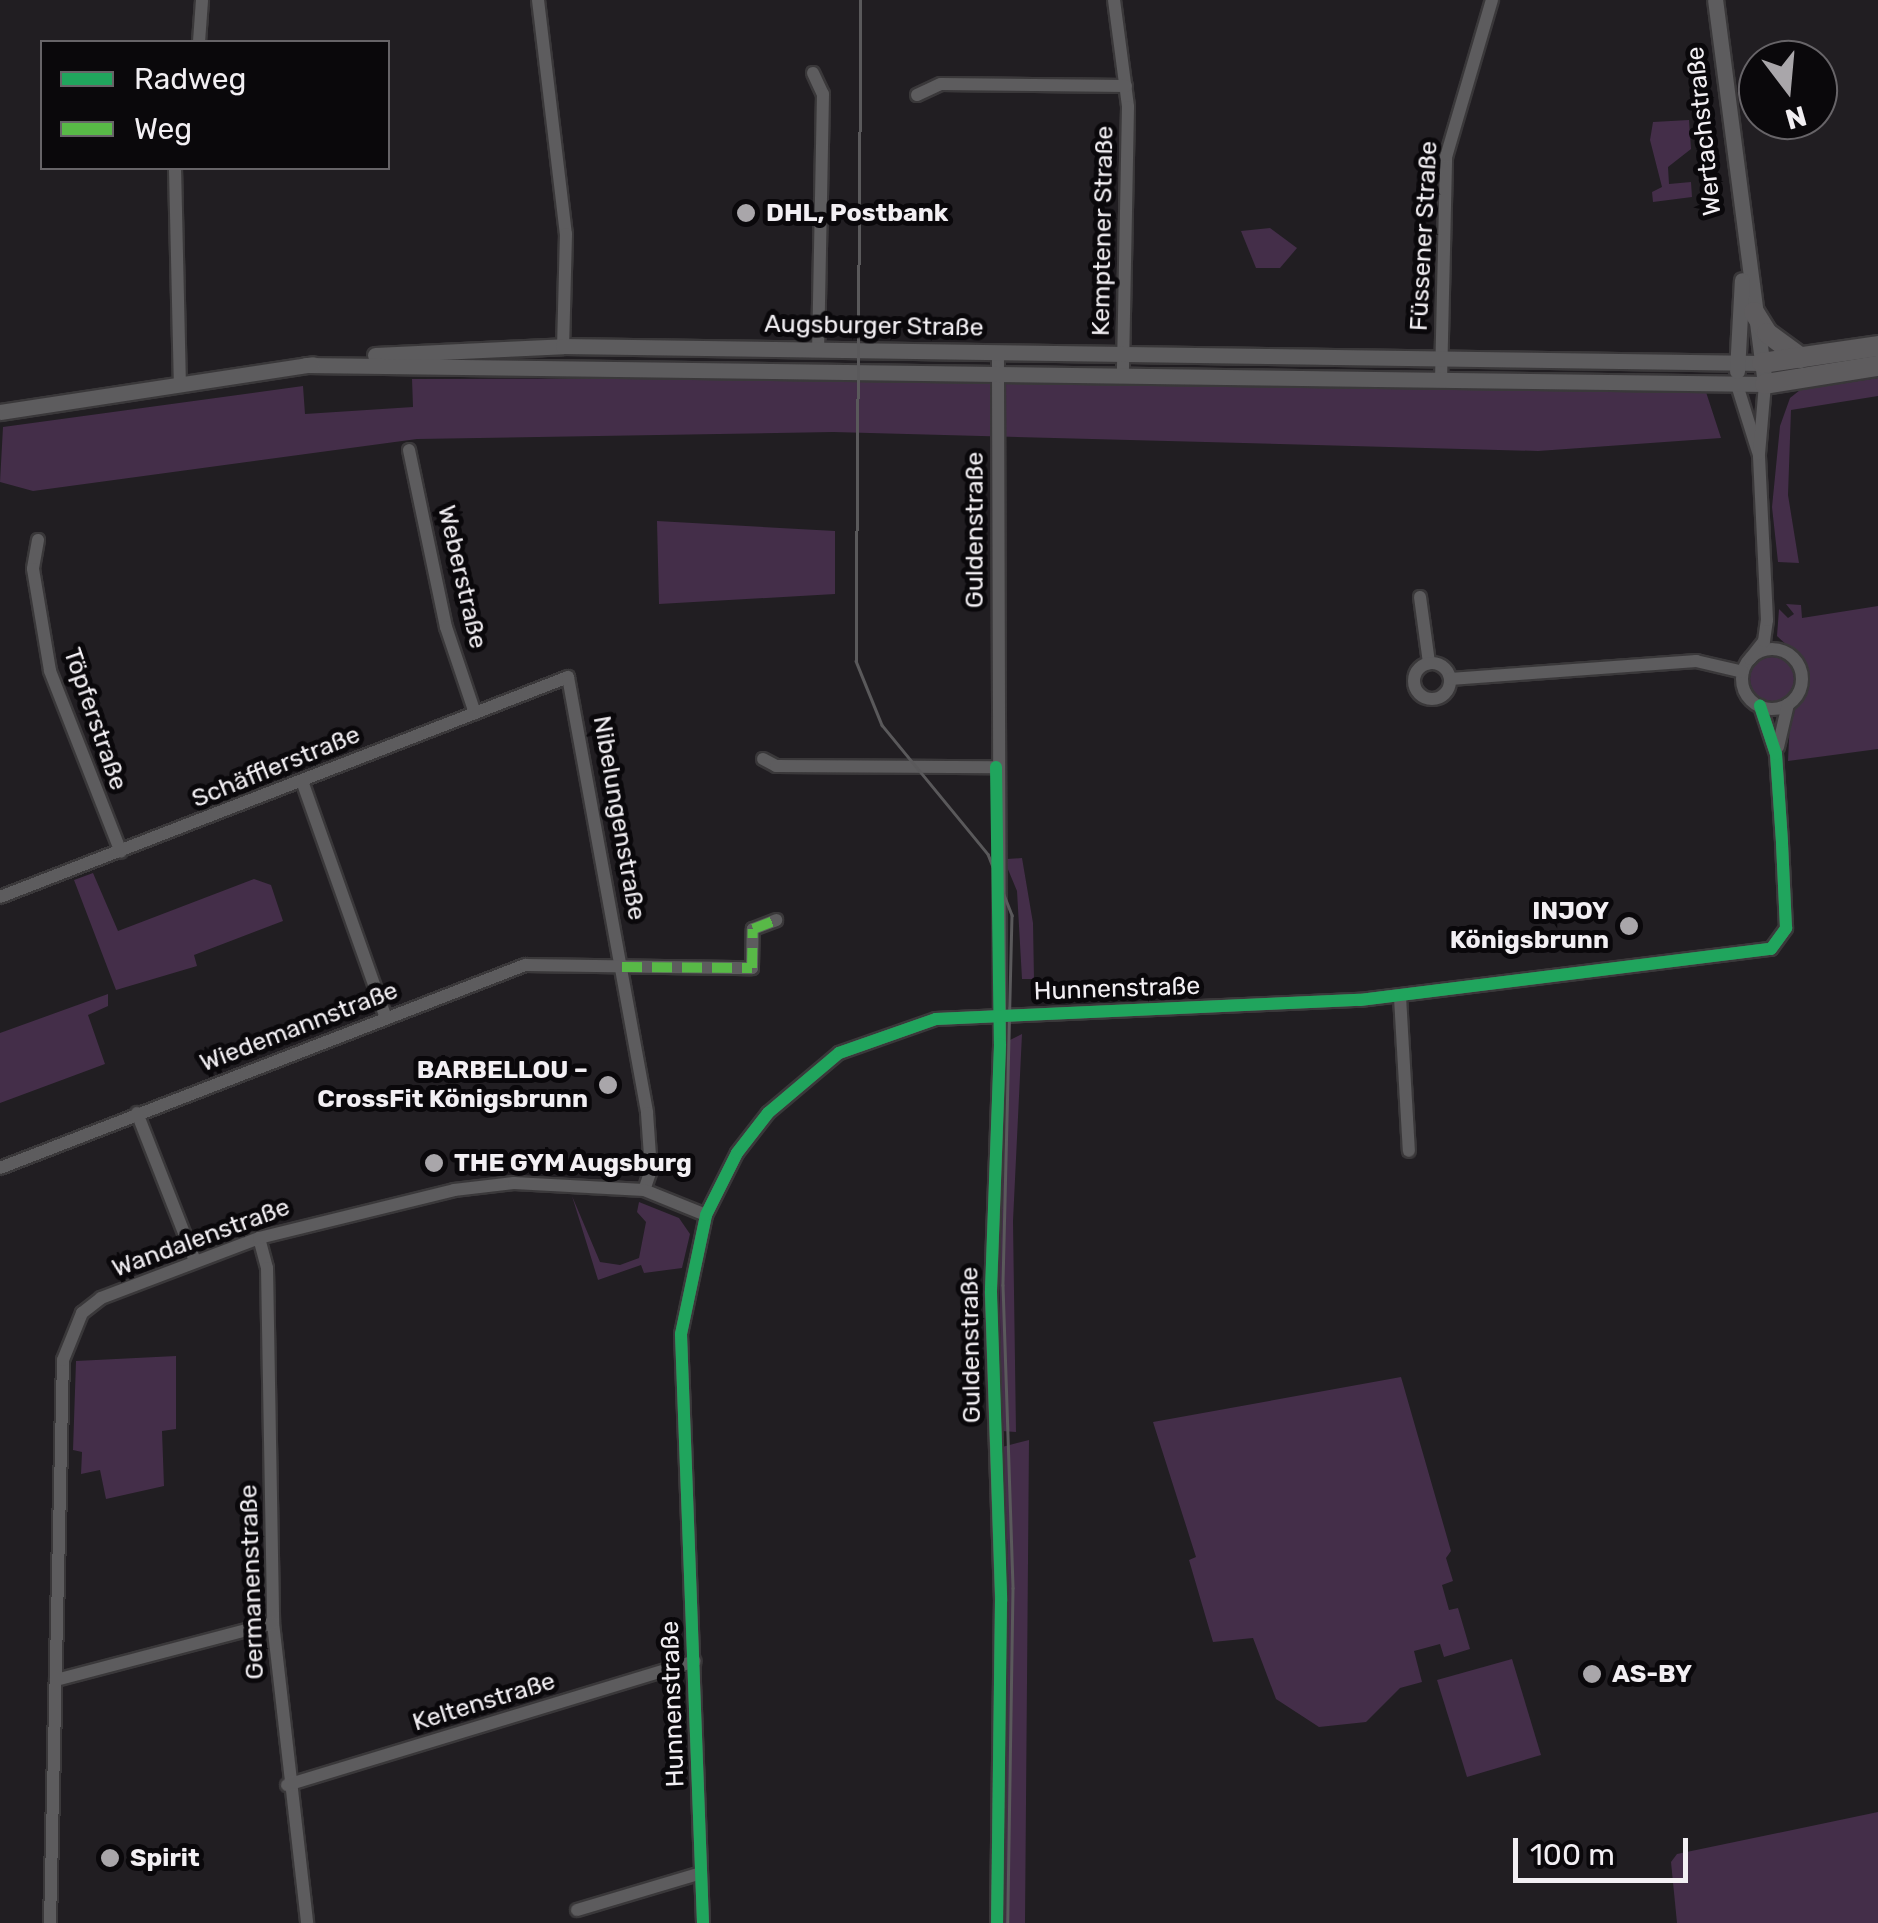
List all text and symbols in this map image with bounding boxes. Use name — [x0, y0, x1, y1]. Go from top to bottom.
legend — [40, 40, 390, 170]
north arrow — [1738, 40, 1838, 140]
street label: Wertachstraße — [1680, 45, 1728, 217]
text: Radweg — [134, 61, 246, 97]
text: N — [1782, 99, 1810, 136]
text: Weg — [134, 111, 192, 147]
street label: Kemptener Straße — [1086, 125, 1120, 337]
street label: Füssener Straße — [1404, 140, 1444, 332]
place label: DHL, Postbank — [766, 198, 948, 228]
marker: DHL, Postbank — [735, 202, 757, 224]
street label: Augsburger Straße — [764, 309, 984, 343]
street label: Guldenstraße — [960, 452, 990, 608]
street label: Weberstraße — [431, 502, 493, 652]
street label: Töpferstraße — [57, 644, 133, 794]
street label: Nibelungenstraße — [586, 713, 652, 923]
street label: Schäfflerstraße — [188, 720, 364, 814]
place label: INJOY Königsbrunn — [1450, 897, 1609, 956]
marker: INJOY Königsbrunn — [1618, 915, 1640, 937]
street label: Hunnenstraße — [1033, 971, 1201, 1007]
street label: Wiedemannstraße — [196, 975, 402, 1079]
place label: BARBELLOU – CrossFit Königsbrunn — [317, 1056, 588, 1115]
marker: BARBELLOU – CrossFit Königsbrunn — [597, 1074, 619, 1096]
place label: THE GYM Augsburg — [454, 1148, 692, 1178]
marker: THE GYM Augsburg — [423, 1152, 445, 1174]
street label: Wandalenstraße — [108, 1192, 294, 1284]
street label: Guldenstraße — [955, 1266, 987, 1424]
street label: Germanenstraße — [234, 1484, 270, 1680]
street label: Hunnenstraße — [655, 1620, 691, 1788]
place label: AS-BY — [1612, 1659, 1692, 1689]
marker: AS-BY — [1581, 1663, 1603, 1685]
street label: Keltenstraße — [409, 1666, 559, 1738]
scale bar — [1518, 1818, 1693, 1880]
text: 100 m — [1530, 1837, 1615, 1873]
place label: Spirit — [130, 1843, 200, 1873]
marker: Spirit — [99, 1847, 121, 1869]

